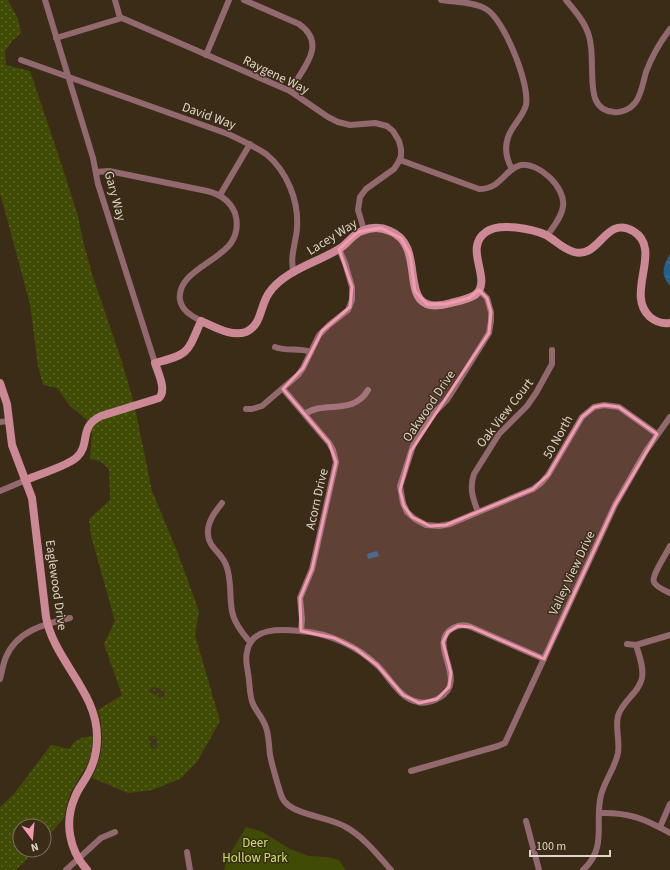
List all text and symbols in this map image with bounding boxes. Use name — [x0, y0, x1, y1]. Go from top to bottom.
street label: Raygene Way — [240, 51, 312, 99]
street label: David Way — [179, 98, 239, 134]
street label: Gary Way — [100, 169, 130, 223]
street label: Lacey Way — [303, 214, 361, 260]
street label: Oakwood Drive — [398, 367, 460, 445]
street label: Oak View Court — [472, 374, 538, 451]
street label: 50 North — [539, 412, 577, 462]
street label: Acorn Drive — [301, 467, 333, 531]
street label: Valley View Drive — [545, 528, 599, 618]
street label: Eaglewood Drive — [41, 539, 71, 631]
north arrow — [12, 818, 52, 858]
scale bar — [530, 832, 610, 858]
park label: Deer Hollow Park — [222, 834, 288, 867]
text: 100 m — [536, 838, 566, 855]
text: N — [29, 839, 40, 855]

